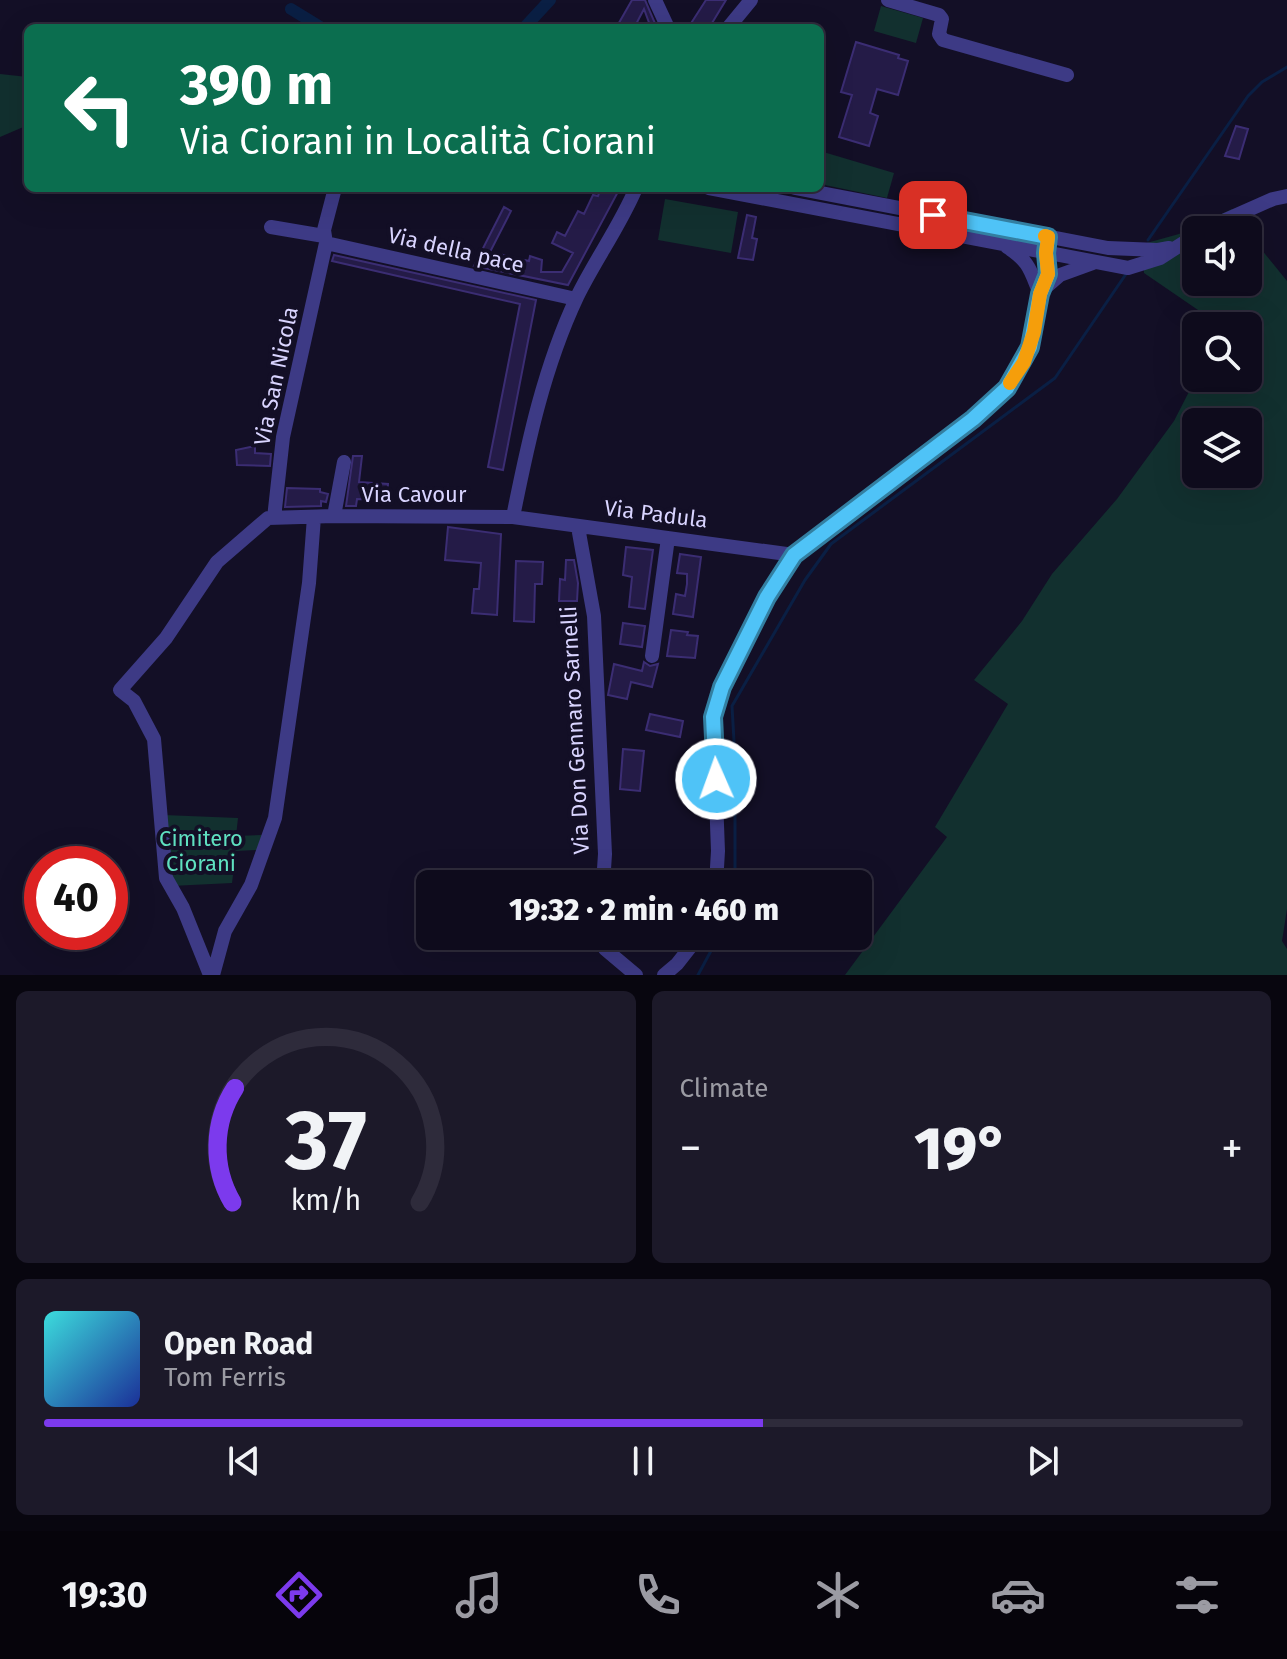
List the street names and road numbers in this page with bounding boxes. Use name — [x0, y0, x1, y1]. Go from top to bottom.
street label: Via della pace — [385, 221, 527, 279]
street label: Via San Nicola — [248, 304, 304, 448]
street label: Via Cavour — [362, 481, 467, 508]
street label: Via Padula — [603, 494, 709, 534]
street label: Via Don Gennaro Sarnelli — [555, 605, 595, 855]

